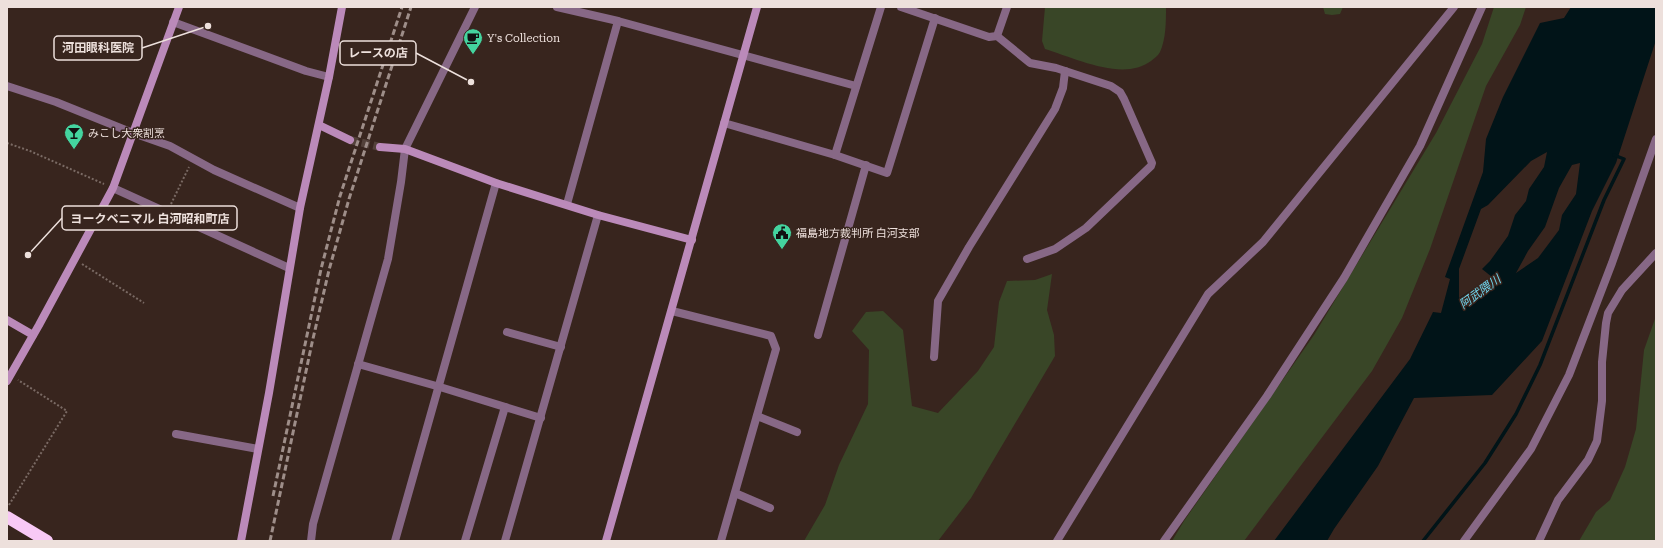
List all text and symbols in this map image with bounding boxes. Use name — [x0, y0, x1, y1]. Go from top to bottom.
cafe icon: Y's Collection — [462, 27, 484, 55]
place label: Y's Collection — [487, 32, 560, 45]
callout: 河田眼科医院 — [54, 36, 142, 60]
text: 河田眼科医院 — [62, 41, 134, 55]
callout: レースの店 — [340, 41, 416, 65]
text: レースの店 — [348, 46, 408, 60]
bar icon: みこし大衆割烹 — [63, 122, 85, 150]
place label: みこし大衆割烹 — [88, 127, 165, 140]
callout: ヨークベニマル 白河昭和町店 — [62, 206, 237, 230]
text: ヨークベニマル 白河昭和町店 — [70, 212, 230, 226]
public building icon: 福島地方裁判所 白河支部 — [771, 222, 793, 250]
place label: 福島地方裁判所 白河支部 — [796, 227, 920, 240]
water label: 阿武隈川 — [1456, 271, 1505, 312]

